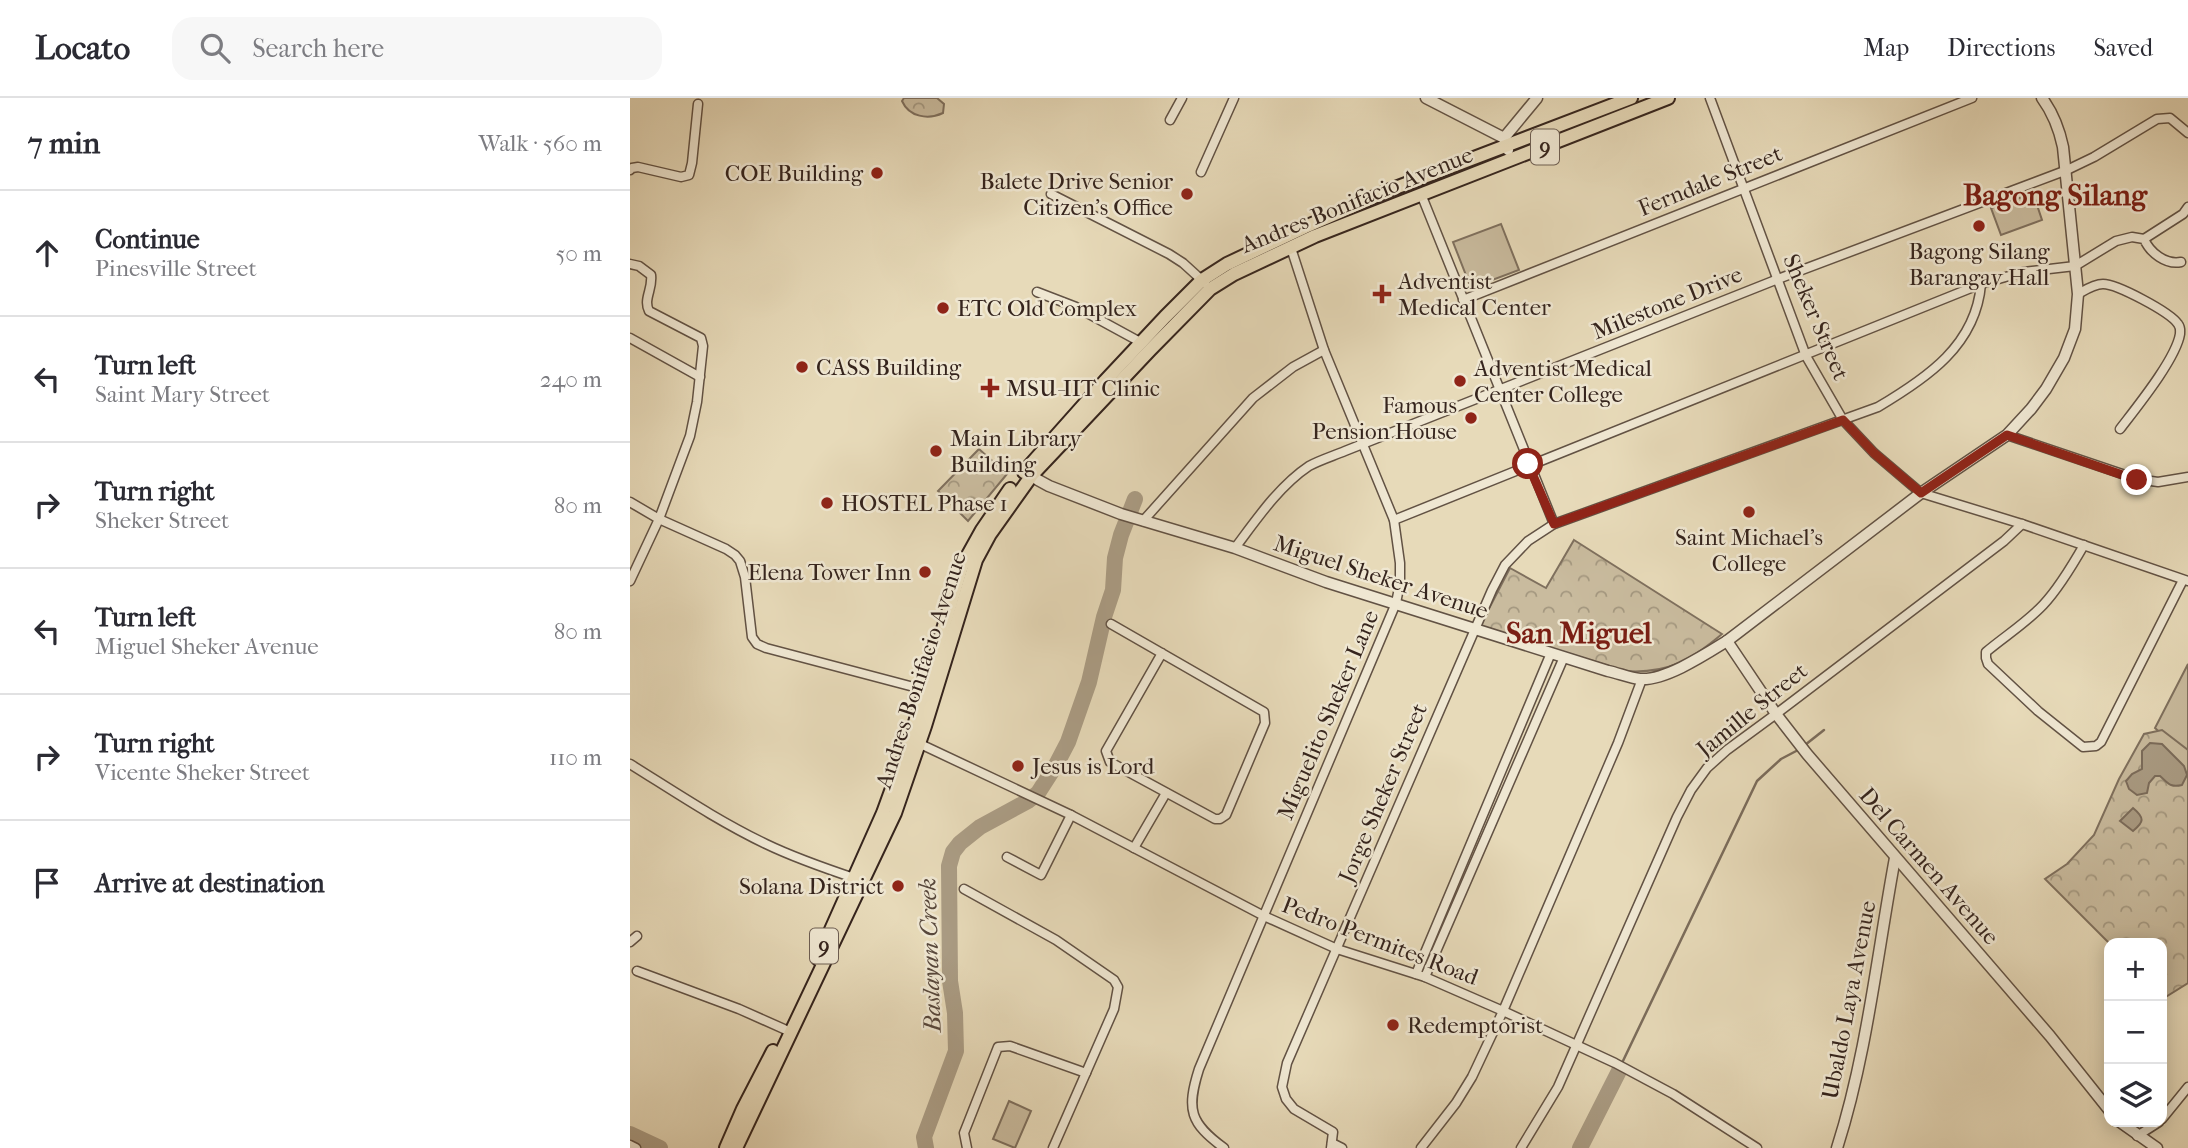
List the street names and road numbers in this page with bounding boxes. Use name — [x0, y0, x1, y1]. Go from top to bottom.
road number: 9 — [1531, 130, 1559, 164]
street label: Ferndale Street — [1634, 140, 1786, 222]
street label: Andres Bonifacio Avenue — [1236, 141, 1477, 259]
street label: Sheker Street — [1777, 250, 1855, 384]
street label: Milestone Drive — [1588, 261, 1746, 345]
street label: Miguel Sheker Avenue — [1270, 530, 1492, 624]
street label: Andres Bonifacio Avenue — [870, 548, 972, 793]
street label: Miguelito Sheker Lane — [1272, 606, 1384, 824]
street label: Jamille Street — [1690, 657, 1813, 764]
street label: Jorge Sheker Street — [1332, 699, 1433, 889]
street label: Del Carmen Avenue — [1854, 782, 2004, 950]
street label: Pedro Permites Road — [1278, 891, 1482, 991]
street label: Ubaldo Laya Avenue — [1816, 898, 1882, 1102]
road number: 9 — [810, 928, 838, 964]

